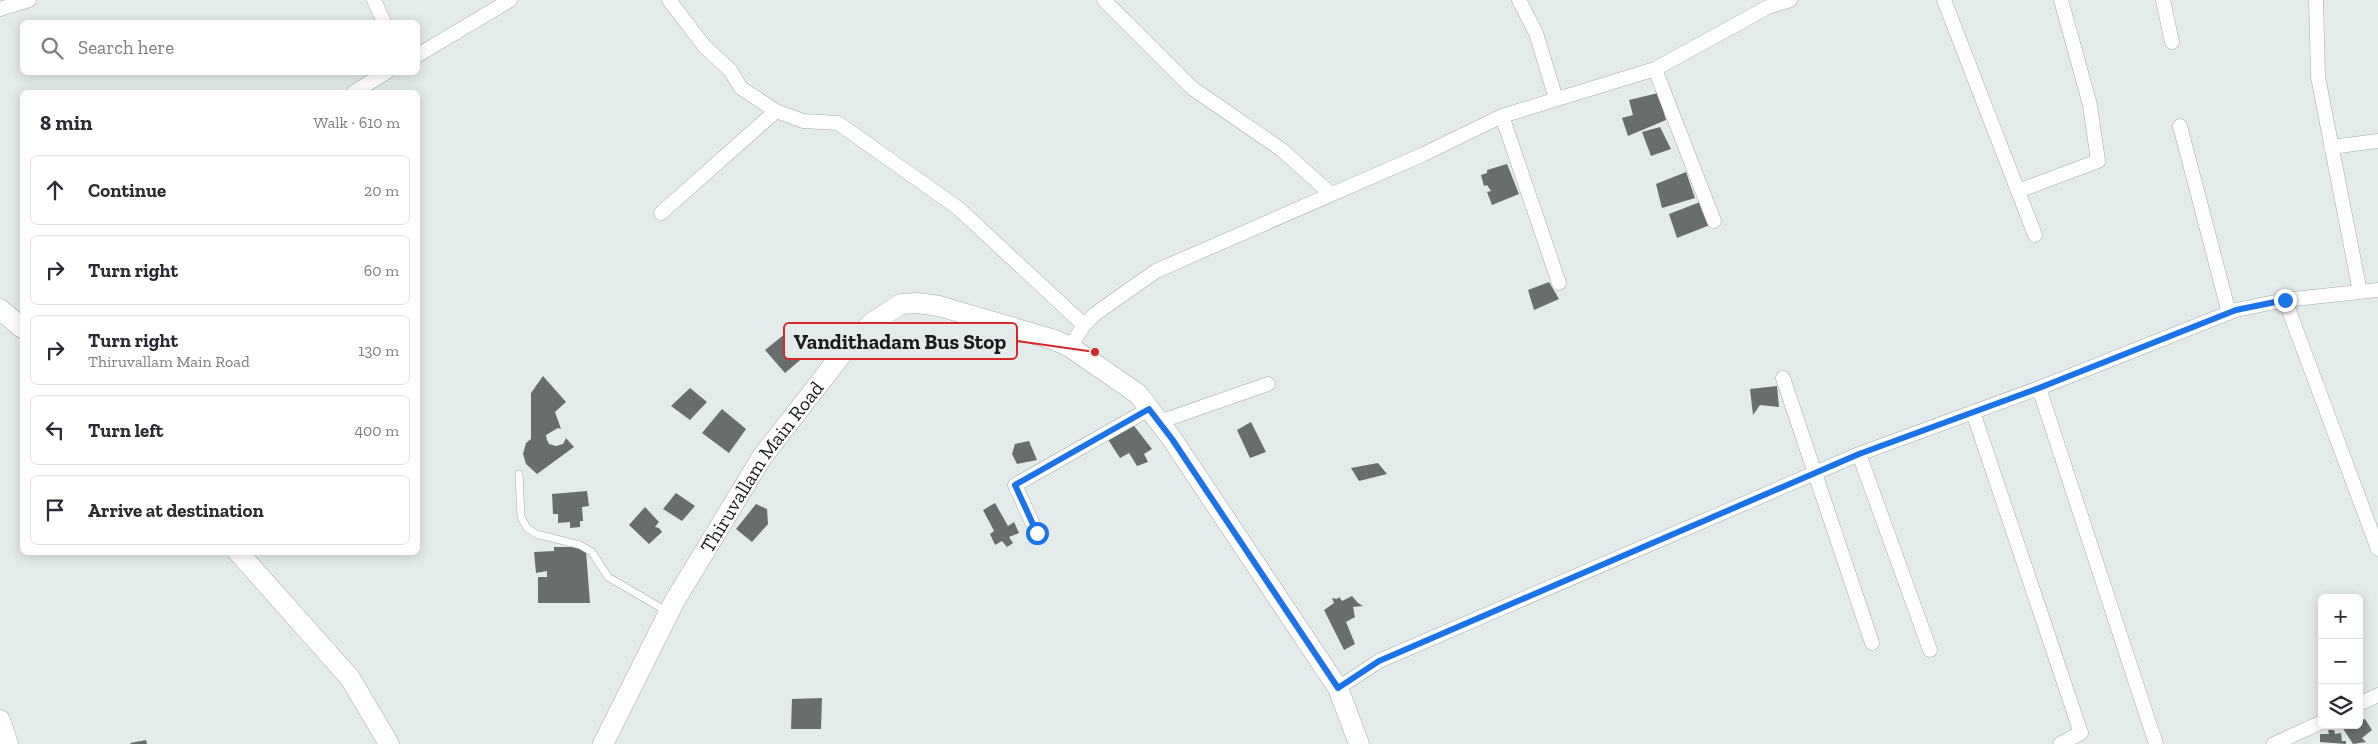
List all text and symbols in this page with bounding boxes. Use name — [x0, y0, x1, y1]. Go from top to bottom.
search box — [20, 20, 420, 75]
icon: search — [38, 34, 66, 62]
text: Search here — [78, 36, 174, 59]
text: 8 min — [40, 110, 92, 135]
text: Walk · 610 m — [313, 113, 400, 132]
icon: ahead — [41, 176, 69, 204]
text: Continue — [88, 179, 166, 202]
text: 20 m — [364, 181, 399, 200]
icon: right — [41, 256, 69, 284]
text: Turn right — [88, 259, 178, 282]
text: 60 m — [364, 261, 399, 280]
route end — [2274, 289, 2297, 312]
callout: Vandithadam Bus Stop — [784, 323, 1017, 359]
text: Turn right — [88, 329, 178, 352]
text: Vandithadam Bus Stop — [794, 329, 1006, 354]
icon: right — [41, 336, 69, 364]
text: 130 m — [358, 341, 399, 360]
text: Thiruvallam Main Road — [88, 352, 250, 371]
street label: Thiruvallam Main Road — [695, 376, 828, 557]
icon: left — [41, 416, 69, 444]
text: Turn left — [88, 419, 163, 442]
text: 400 m — [355, 421, 399, 440]
icon: arrive — [41, 496, 69, 524]
text: Arrive at destination — [88, 499, 264, 522]
route start — [1026, 522, 1049, 545]
map controls — [2318, 594, 2363, 729]
button: + — [2318, 594, 2363, 639]
button: − — [2318, 639, 2363, 684]
button: layers — [2318, 684, 2363, 729]

